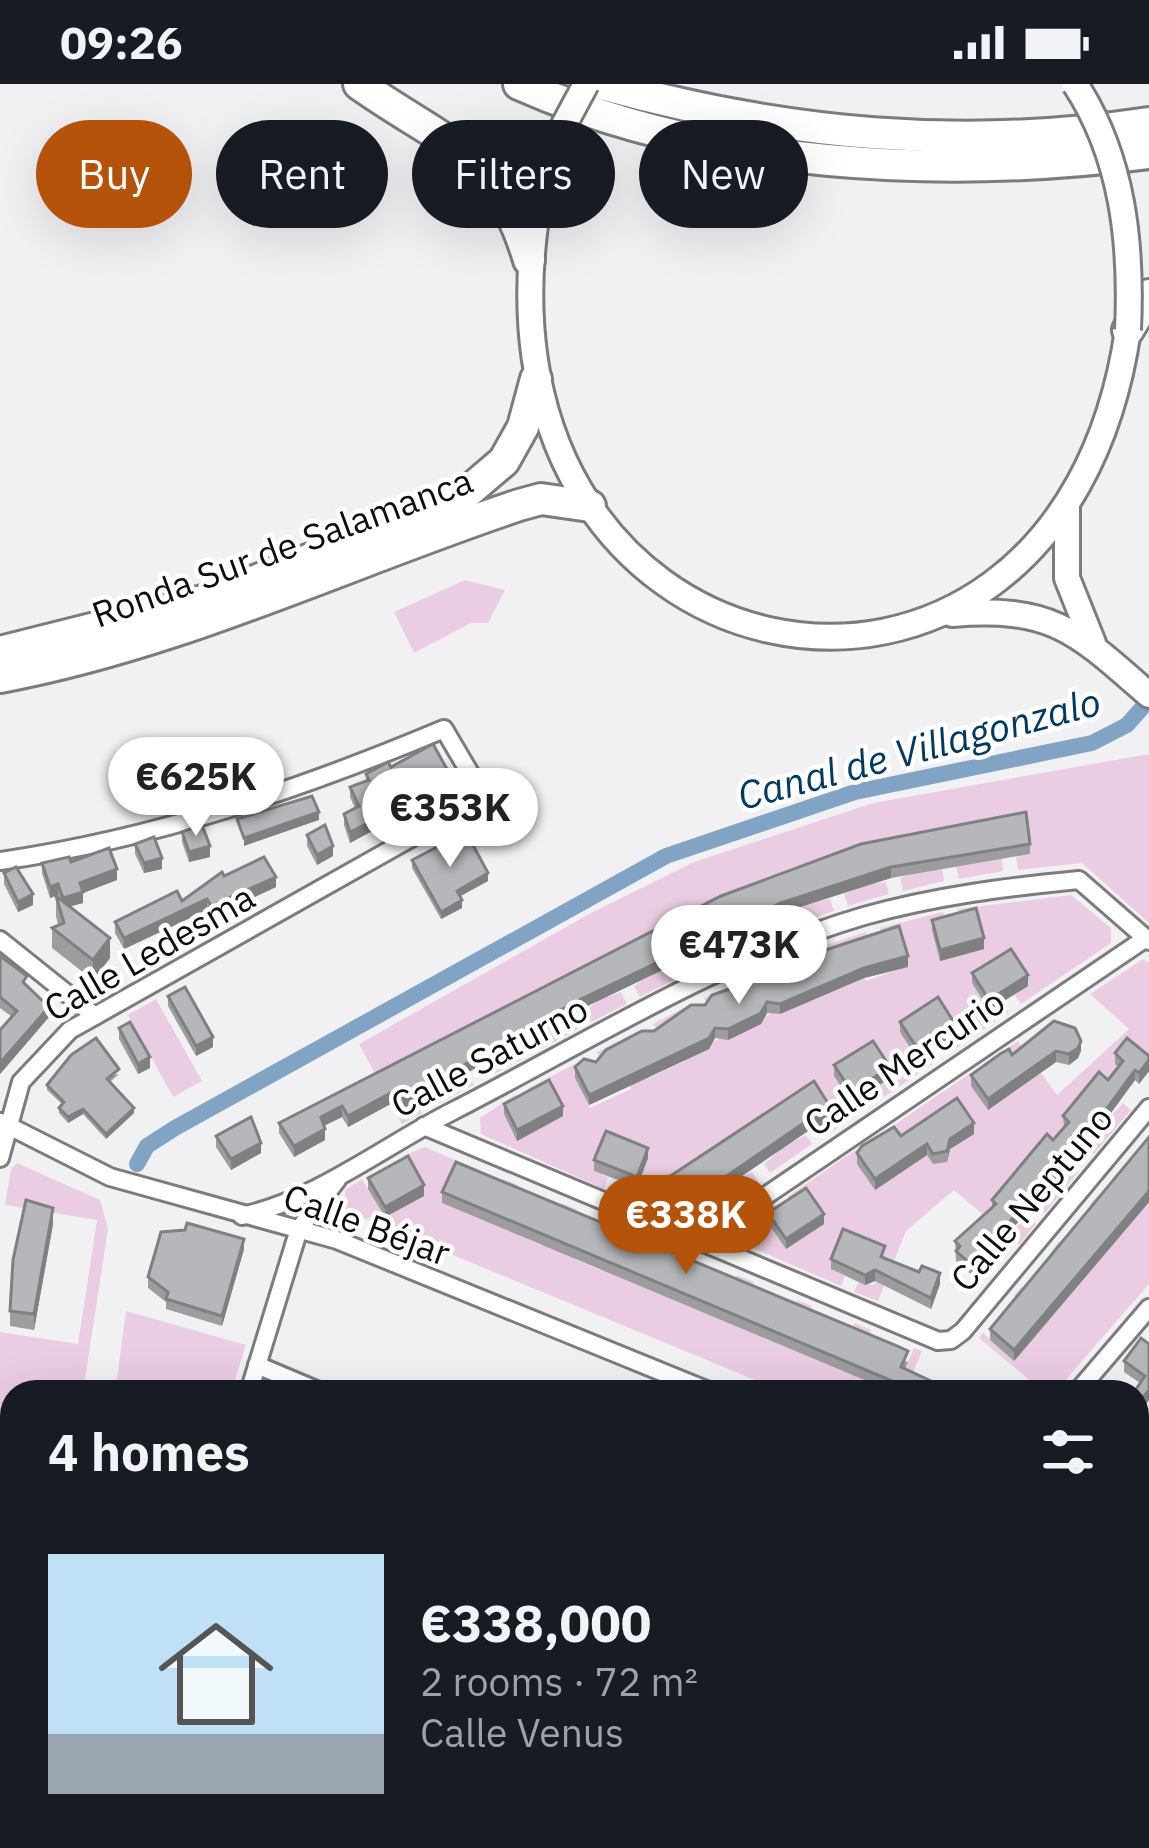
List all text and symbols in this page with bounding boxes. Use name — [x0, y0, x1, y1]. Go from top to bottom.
text: 09:26 — [60, 13, 183, 71]
chip: Buy — [36, 120, 192, 228]
chip: Rent — [216, 120, 388, 228]
chip: Filters — [412, 120, 615, 228]
chip: New — [639, 120, 808, 228]
street label: Ronda Sur de Salamanca — [85, 456, 479, 638]
water label: Canal de Villagonzalo — [732, 675, 1106, 821]
pin: €625K — [112, 737, 280, 839]
text: €625K — [135, 750, 257, 801]
pin: €353K — [366, 768, 534, 870]
text: €353K — [389, 781, 511, 832]
street label: Calle Ledesma — [35, 873, 263, 1031]
pin: €473K — [655, 905, 823, 1007]
text: €473K — [678, 918, 800, 969]
street label: Calle Mercurio — [795, 978, 1013, 1146]
street label: Calle Saturno — [382, 984, 596, 1128]
street label: Calle Neptuno — [939, 1095, 1123, 1301]
street label: Calle Béjar — [277, 1172, 457, 1276]
pin: €338K — [602, 1175, 770, 1277]
text: €338K — [625, 1188, 747, 1239]
text: 4 homes — [48, 1419, 250, 1485]
icon: filters — [1035, 1419, 1101, 1485]
text: €338,000 — [420, 1590, 651, 1656]
icon: home — [144, 1602, 288, 1746]
text: 2 rooms · 72 m² — [420, 1656, 698, 1707]
text: Calle Venus — [420, 1707, 624, 1758]

